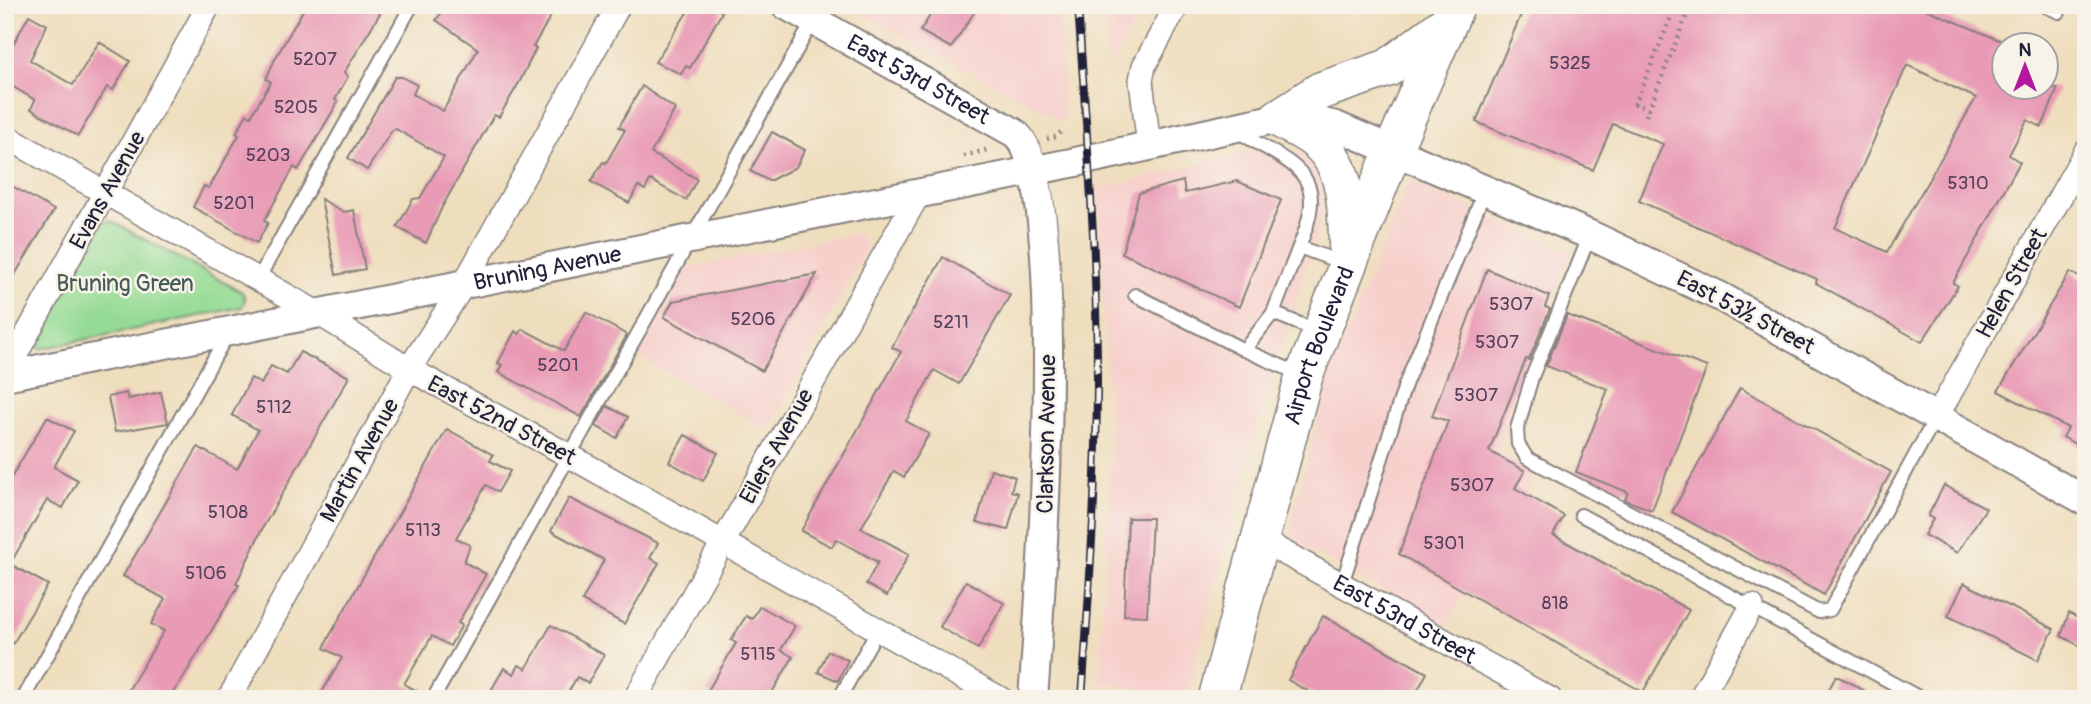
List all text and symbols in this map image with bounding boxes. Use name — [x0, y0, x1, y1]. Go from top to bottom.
street label: East 53rd Street — [842, 28, 996, 131]
north arrow — [1990, 32, 2060, 102]
text: N — [2019, 38, 2032, 62]
house number: 5207 — [293, 47, 337, 71]
house number: 5325 — [1549, 51, 1591, 75]
house number: 5205 — [274, 95, 318, 119]
street label: Evans Avenue — [63, 125, 152, 254]
house number: 5203 — [246, 143, 290, 167]
house number: 5310 — [1947, 171, 1989, 195]
house number: 5201 — [213, 191, 255, 215]
street label: Helen Street — [1969, 222, 2054, 344]
street label: Bruning Avenue — [471, 239, 624, 297]
street label: Airport Boulevard — [1277, 262, 1361, 428]
street label: East 53½ Street — [1672, 264, 1820, 361]
park label: Bruning Green — [56, 269, 194, 298]
house number: 5307 — [1489, 292, 1533, 316]
house number: 5206 — [731, 307, 775, 331]
house number: 5211 — [933, 310, 969, 334]
house number: 5307 — [1475, 330, 1519, 354]
house number: 5201 — [537, 353, 579, 377]
street label: Clarkson Avenue — [1031, 353, 1062, 514]
street label: East 52nd Street — [422, 369, 582, 472]
street label: Eilers Avenue — [733, 383, 820, 509]
house number: 5307 — [1454, 383, 1498, 407]
street label: Martin Avenue — [313, 393, 406, 527]
house number: 5112 — [256, 395, 292, 419]
house number: 5307 — [1450, 473, 1494, 497]
house number: 5108 — [208, 500, 248, 524]
house number: 5113 — [405, 518, 441, 542]
house number: 5301 — [1423, 531, 1465, 555]
house number: 5106 — [185, 561, 227, 585]
street label: East 53rd Street — [1328, 568, 1482, 671]
house number: 818 — [1542, 591, 1568, 615]
house number: 5115 — [740, 642, 776, 666]

